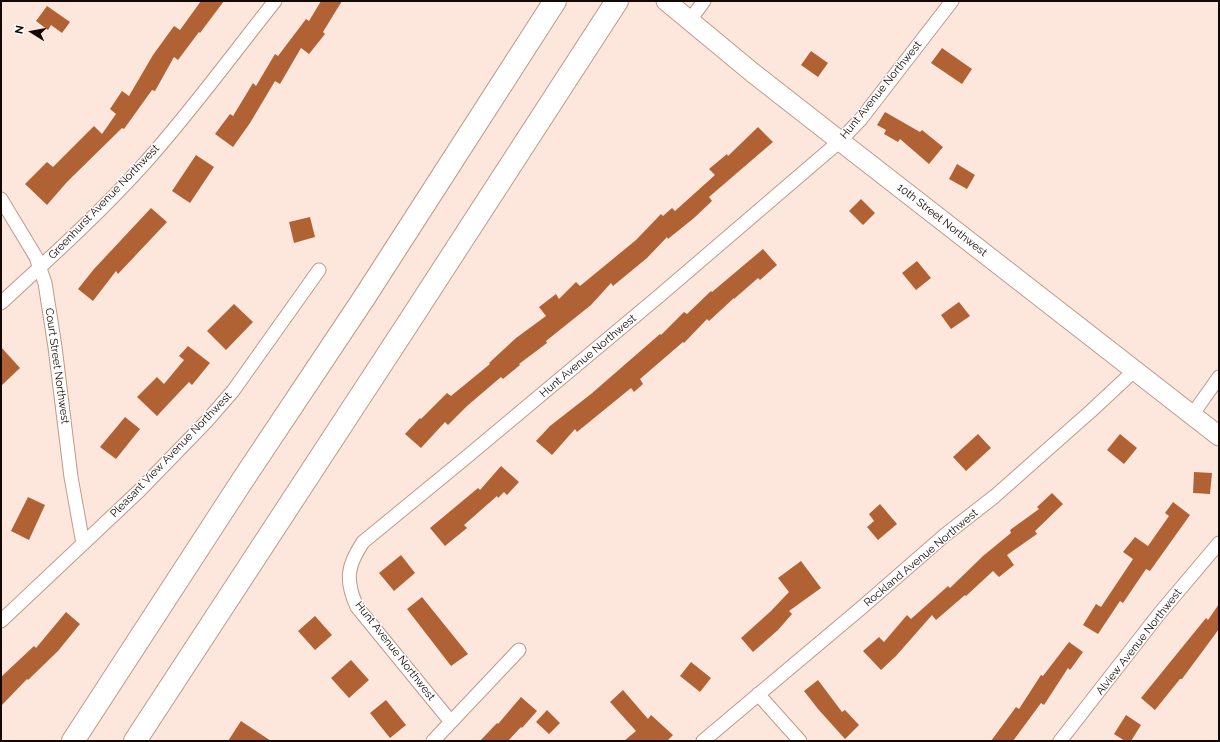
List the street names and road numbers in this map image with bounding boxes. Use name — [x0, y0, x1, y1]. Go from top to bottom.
street label: Hunt Avenue Northwest — [838, 38, 924, 142]
street label: Greenhurst Avenue Northwest — [46, 142, 162, 262]
street label: 10th Street Northwest — [894, 181, 990, 259]
street label: Court Street Northwest — [42, 307, 72, 425]
street label: Hunt Avenue Northwest — [537, 312, 639, 400]
street label: Pleasant View Avenue Northwest — [108, 390, 234, 520]
street label: Rockland Avenue Northwest — [861, 506, 981, 610]
street label: Alview Avenue Northwest — [1093, 586, 1185, 698]
street label: Hunt Avenue Northwest — [352, 599, 438, 703]

